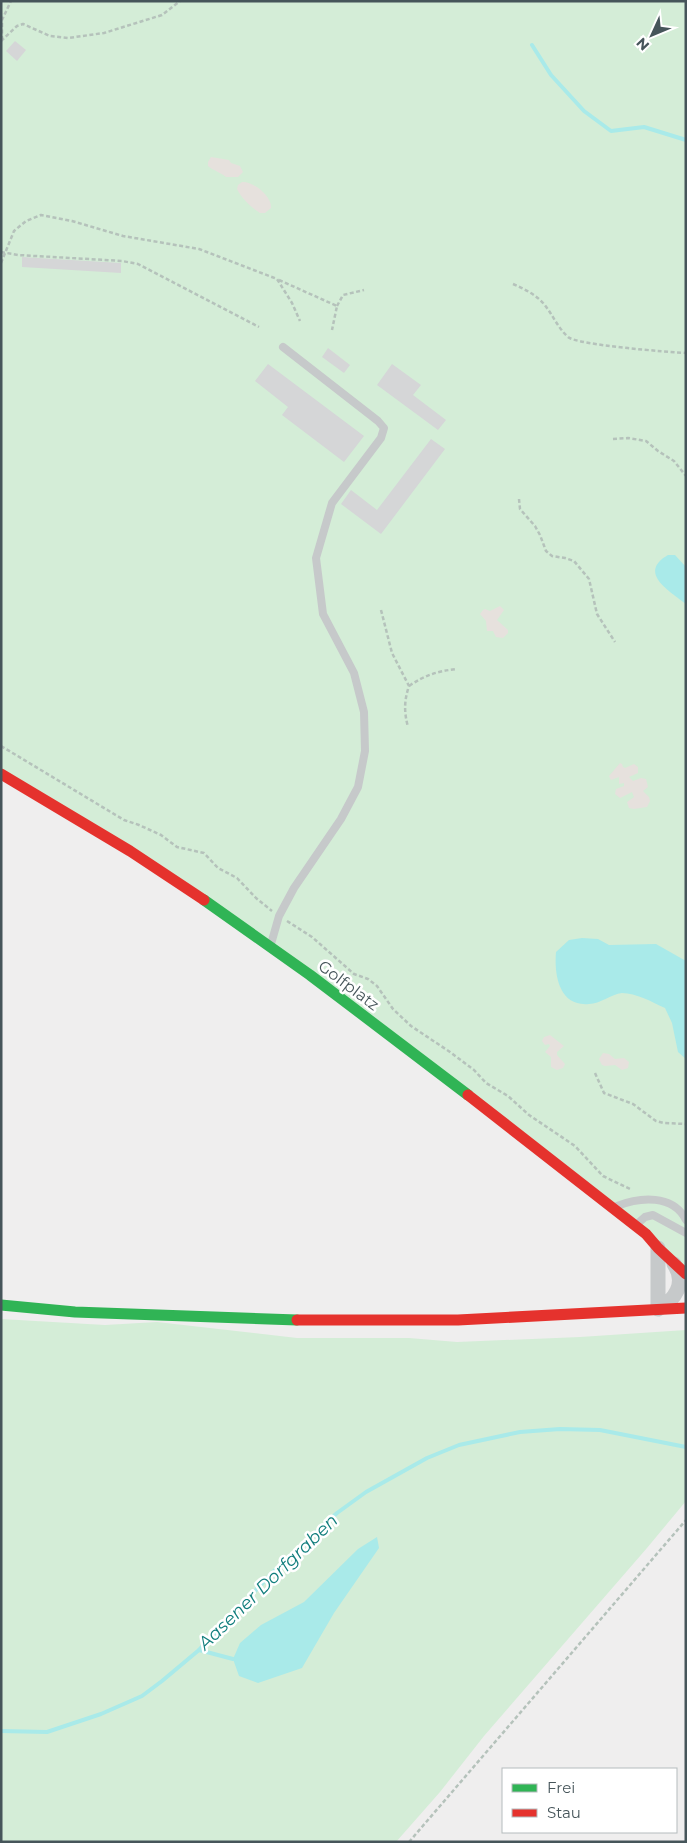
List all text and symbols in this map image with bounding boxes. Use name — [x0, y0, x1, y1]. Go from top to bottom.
north arrow — [627, 10, 677, 60]
text: N — [632, 34, 653, 54]
street label: Golfplatz — [314, 956, 383, 1014]
water label: Aasener Dorfgraben — [193, 1510, 342, 1655]
legend — [502, 1768, 677, 1833]
text: Frei — [547, 1778, 575, 1797]
text: Stau — [547, 1803, 581, 1822]

